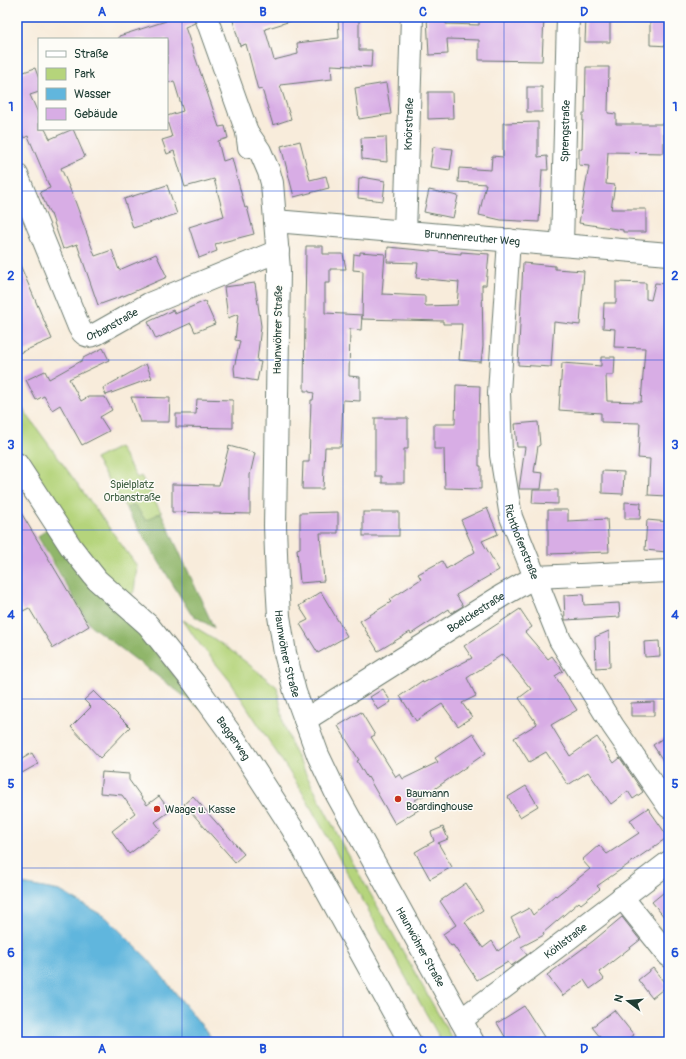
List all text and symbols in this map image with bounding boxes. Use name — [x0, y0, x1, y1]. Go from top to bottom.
text: A — [98, 4, 107, 20]
text: B — [259, 4, 267, 20]
text: C — [419, 4, 427, 20]
text: D — [580, 4, 588, 20]
legend — [38, 38, 168, 130]
text: Straße — [74, 47, 108, 62]
text: Park — [74, 67, 95, 82]
text: Wasser — [74, 87, 111, 102]
street label: Knörstraße — [401, 97, 416, 151]
text: 1 — [8, 99, 14, 115]
street label: Sprengstraße — [558, 99, 572, 162]
text: 1 — [672, 99, 678, 115]
text: Gebäude — [74, 107, 118, 122]
street label: Brunnenreuther Weg — [424, 227, 521, 248]
text: 2 — [7, 268, 15, 284]
text: 2 — [671, 268, 679, 284]
street label: Haunwöhrer Straße — [271, 285, 285, 375]
street label: Orbanstraße — [86, 305, 141, 342]
text: 3 — [7, 437, 15, 453]
text: 3 — [671, 437, 679, 453]
park label: Spielplatz Orbanstraße — [104, 478, 161, 504]
street label: Richthofenstraße — [503, 503, 542, 582]
street label: Boelckestraße — [445, 589, 508, 635]
text: 4 — [7, 607, 15, 623]
text: 4 — [671, 607, 679, 623]
street label: Haunwöhrer Straße — [272, 609, 303, 700]
street label: Baggerweg — [214, 714, 253, 763]
text: 5 — [7, 776, 15, 792]
text: 5 — [671, 776, 679, 792]
place label: Baumann Boardinghouse — [406, 787, 474, 813]
marker: Baumann Boardinghouse — [393, 794, 403, 804]
place label: Waage u. Kasse — [165, 803, 236, 816]
marker: Waage u. Kasse — [152, 804, 162, 814]
street label: Haunwöhrer Straße — [393, 905, 448, 989]
street label: Köhlstraße — [541, 920, 590, 961]
text: 6 — [7, 945, 15, 961]
text: 6 — [671, 945, 679, 961]
north arrow — [608, 981, 648, 1021]
text: N — [612, 992, 626, 1004]
text: A — [98, 1041, 107, 1057]
text: B — [259, 1041, 267, 1057]
text: C — [419, 1041, 427, 1057]
text: D — [580, 1041, 588, 1057]

